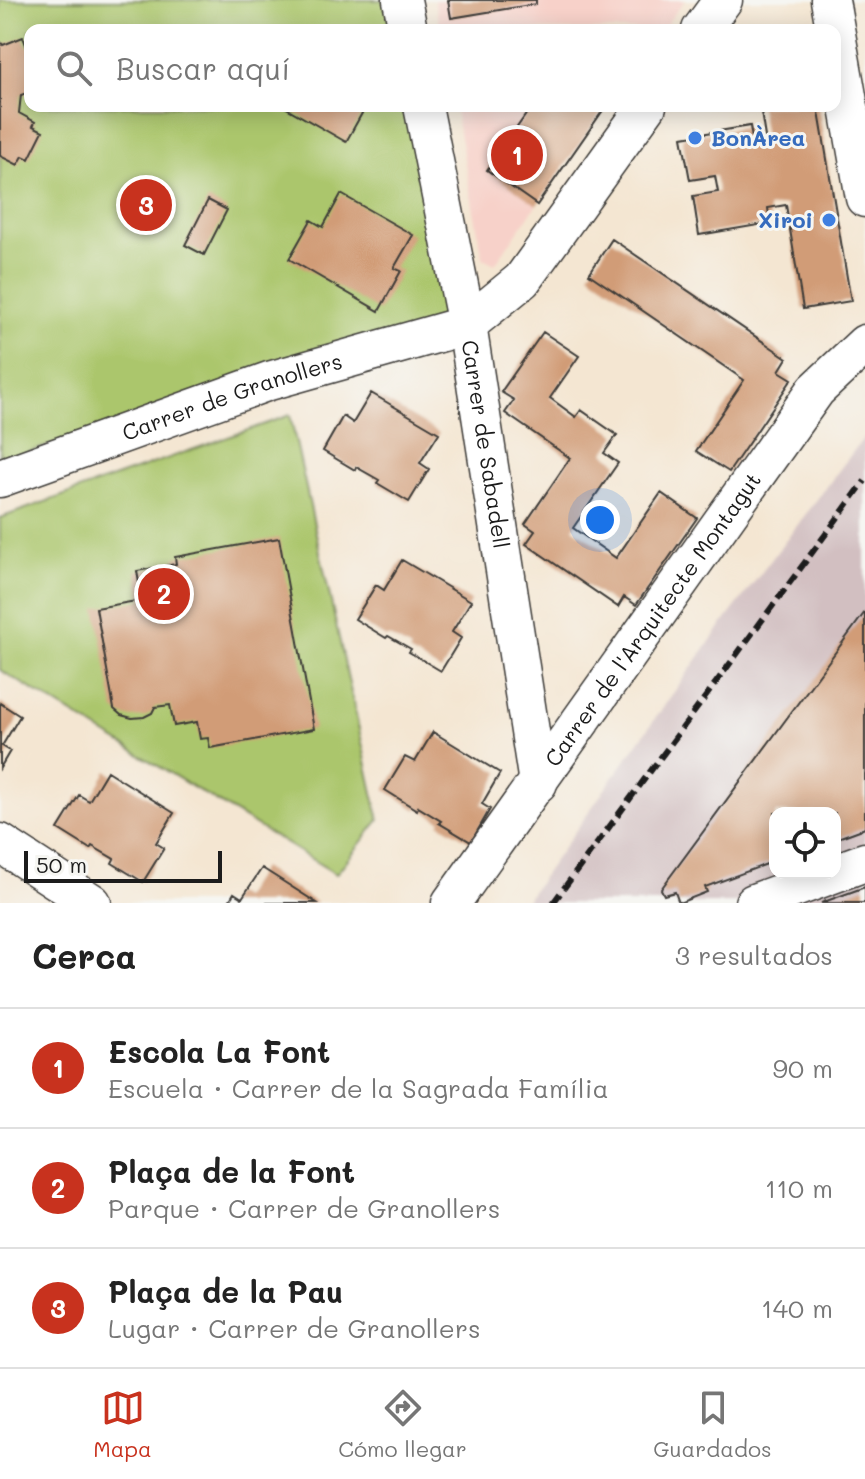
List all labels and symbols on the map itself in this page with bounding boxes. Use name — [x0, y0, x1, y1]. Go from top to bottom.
place label: BonÀrea — [711, 123, 805, 152]
pin: 1 — [491, 125, 543, 185]
marker: BonÀrea — [686, 129, 704, 147]
pin: 3 — [120, 175, 172, 235]
place label: Xiroi — [758, 205, 813, 234]
marker: Xiroi — [820, 211, 838, 229]
street label: Carrer de Sabadell — [456, 338, 516, 550]
street label: Carrer de Granollers — [118, 346, 345, 447]
street label: Carrer de l'Arquitecte Montagut — [538, 466, 767, 772]
your location — [580, 500, 620, 540]
pin: 2 — [138, 564, 190, 624]
scale bar — [24, 847, 222, 883]

